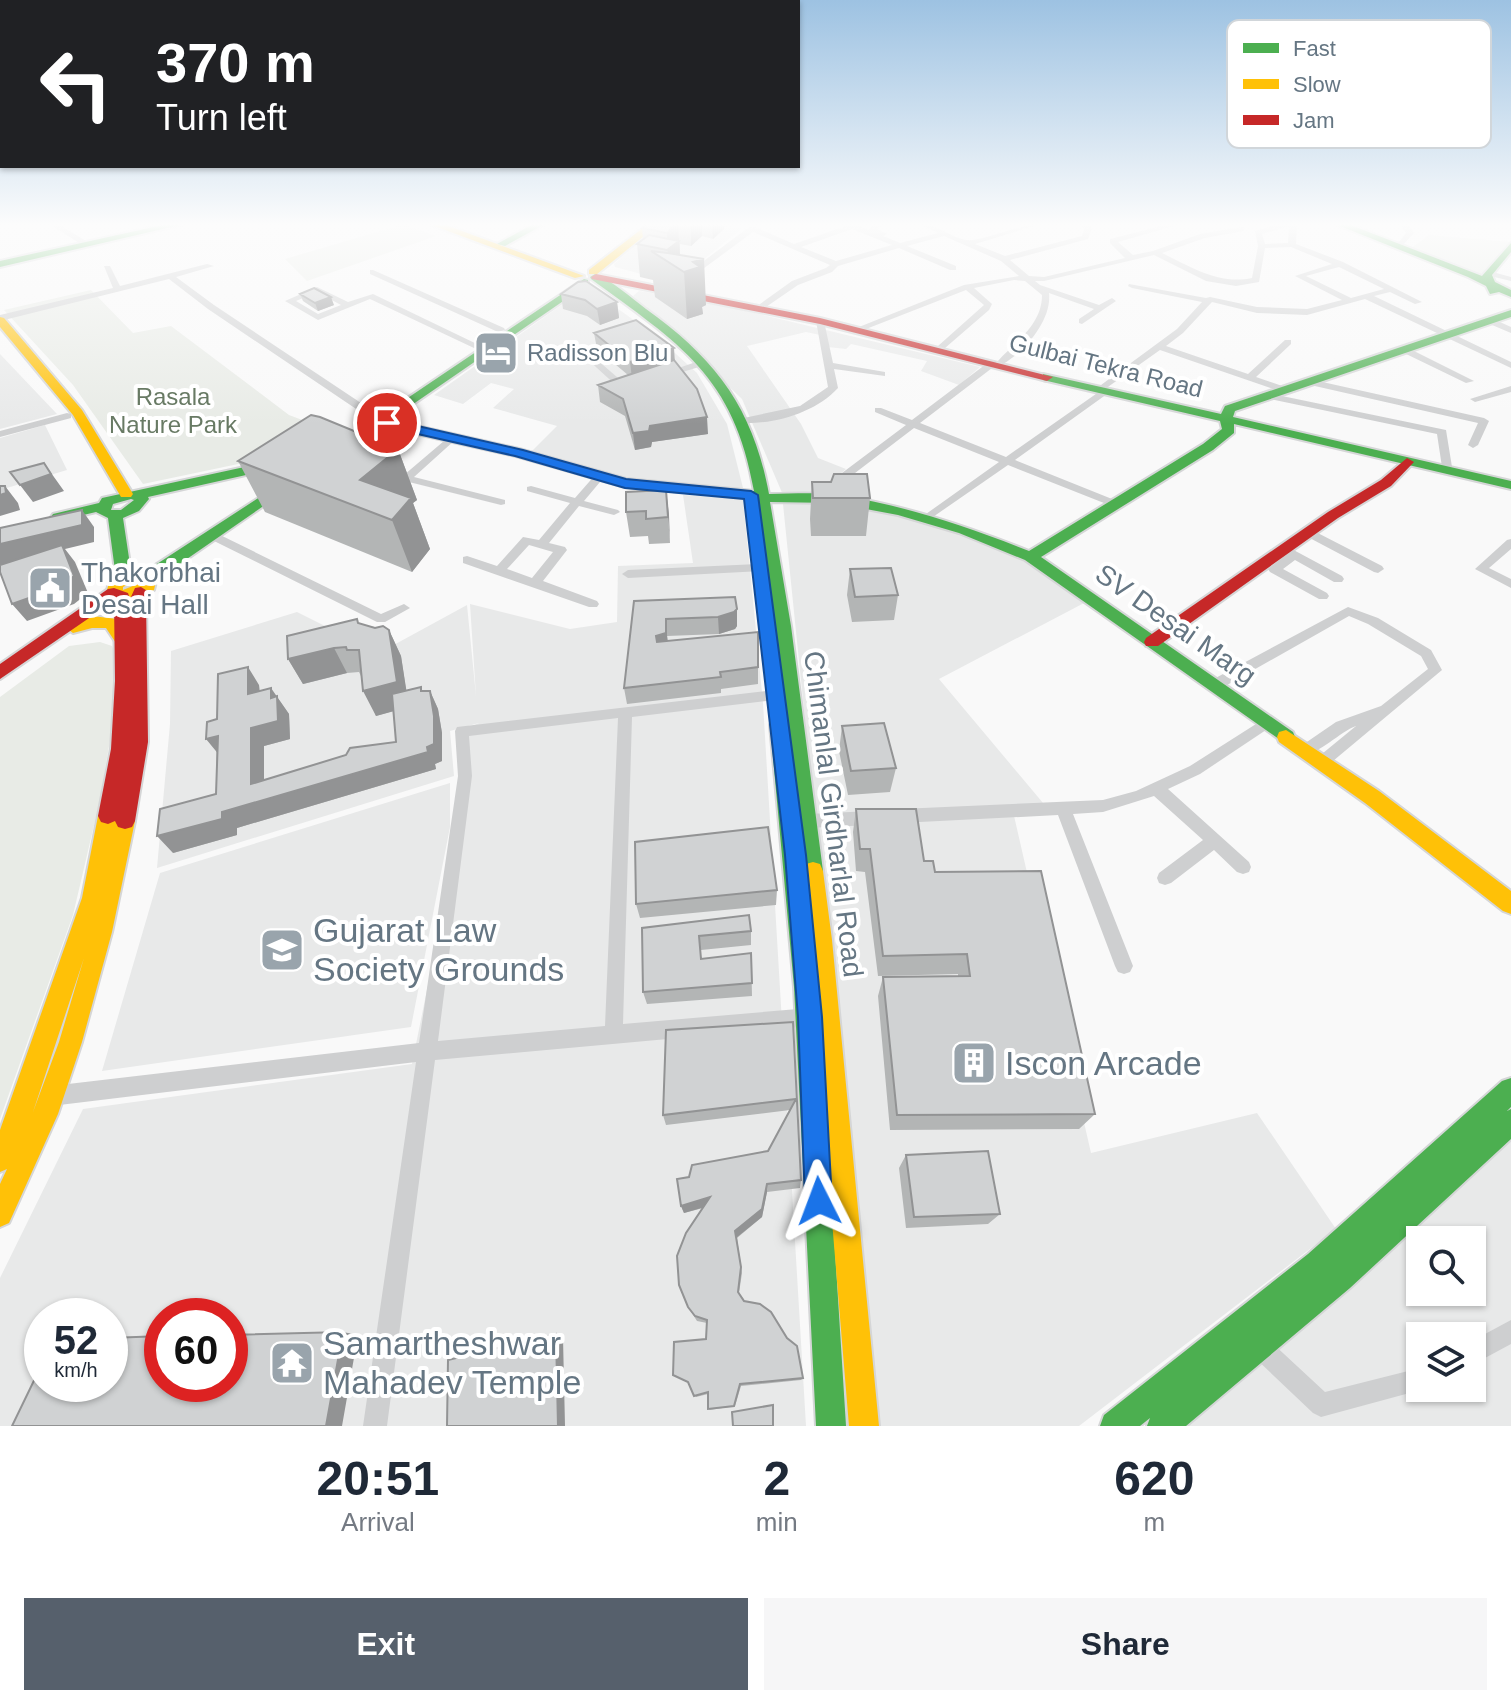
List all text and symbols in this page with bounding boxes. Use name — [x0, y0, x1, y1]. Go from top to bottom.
legend — [1227, 20, 1491, 148]
text: 370 m — [156, 31, 315, 94]
icon: left — [24, 32, 128, 136]
text: Fast — [1293, 36, 1336, 61]
text: Slow — [1293, 72, 1341, 97]
text: Turn left — [156, 97, 287, 138]
text: Jam — [1293, 108, 1335, 133]
street label: Gulbai Tekra Road — [1007, 328, 1206, 403]
hotel icon: Radisson Blu — [472, 329, 520, 377]
place label: Radisson Blu — [527, 339, 668, 366]
park label: Rasala Nature Park — [109, 383, 238, 438]
pin — [353, 389, 421, 457]
icon: arrive — [365, 401, 409, 445]
place label: Thakorbhai Desai Hall — [81, 557, 221, 620]
street label: SV Desai Marg — [1090, 558, 1262, 691]
public building icon: Thakorbhai Desai Hall — [26, 564, 74, 612]
street label: Chimanlal Girdharlal Road — [798, 649, 869, 979]
place label: Gujarat Law Society Grounds — [313, 911, 564, 988]
school or university icon: Gujarat Law Society Grounds — [258, 926, 306, 974]
building icon: Iscon Arcade — [950, 1039, 998, 1087]
place label: Iscon Arcade — [1005, 1044, 1202, 1082]
position arrow — [777, 1159, 861, 1243]
map controls — [1406, 1226, 1486, 1402]
button: search — [1406, 1226, 1486, 1306]
speed limit sign: 60 — [144, 1298, 248, 1402]
text: 52 — [54, 1318, 98, 1362]
button: layers — [1406, 1322, 1486, 1402]
place label: Samartheshwar Mahadev Temple — [323, 1324, 581, 1401]
temple icon: Samartheshwar Mahadev Temple — [268, 1339, 316, 1387]
text: km/h — [54, 1359, 98, 1381]
text: 20:51 — [317, 1452, 439, 1505]
text: 2 — [763, 1452, 790, 1505]
text: 620 — [1114, 1452, 1194, 1505]
text: Arrival — [341, 1507, 415, 1537]
text: min — [756, 1507, 798, 1537]
text: m — [1144, 1507, 1165, 1537]
button: Exit — [24, 1598, 748, 1690]
button: Share — [764, 1598, 1487, 1690]

